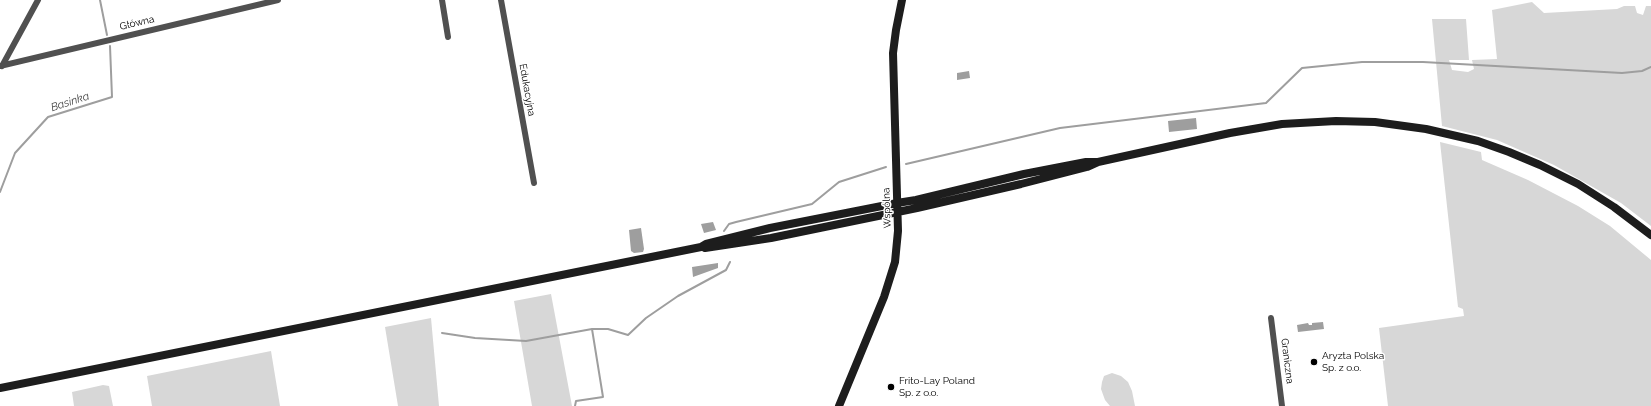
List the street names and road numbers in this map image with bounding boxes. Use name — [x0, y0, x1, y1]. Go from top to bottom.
street label: Główna — [118, 13, 156, 33]
street label: Edukacyjna — [516, 63, 538, 117]
street label: Wspólna — [880, 187, 894, 229]
street label: Graniczna — [1278, 338, 1296, 384]

